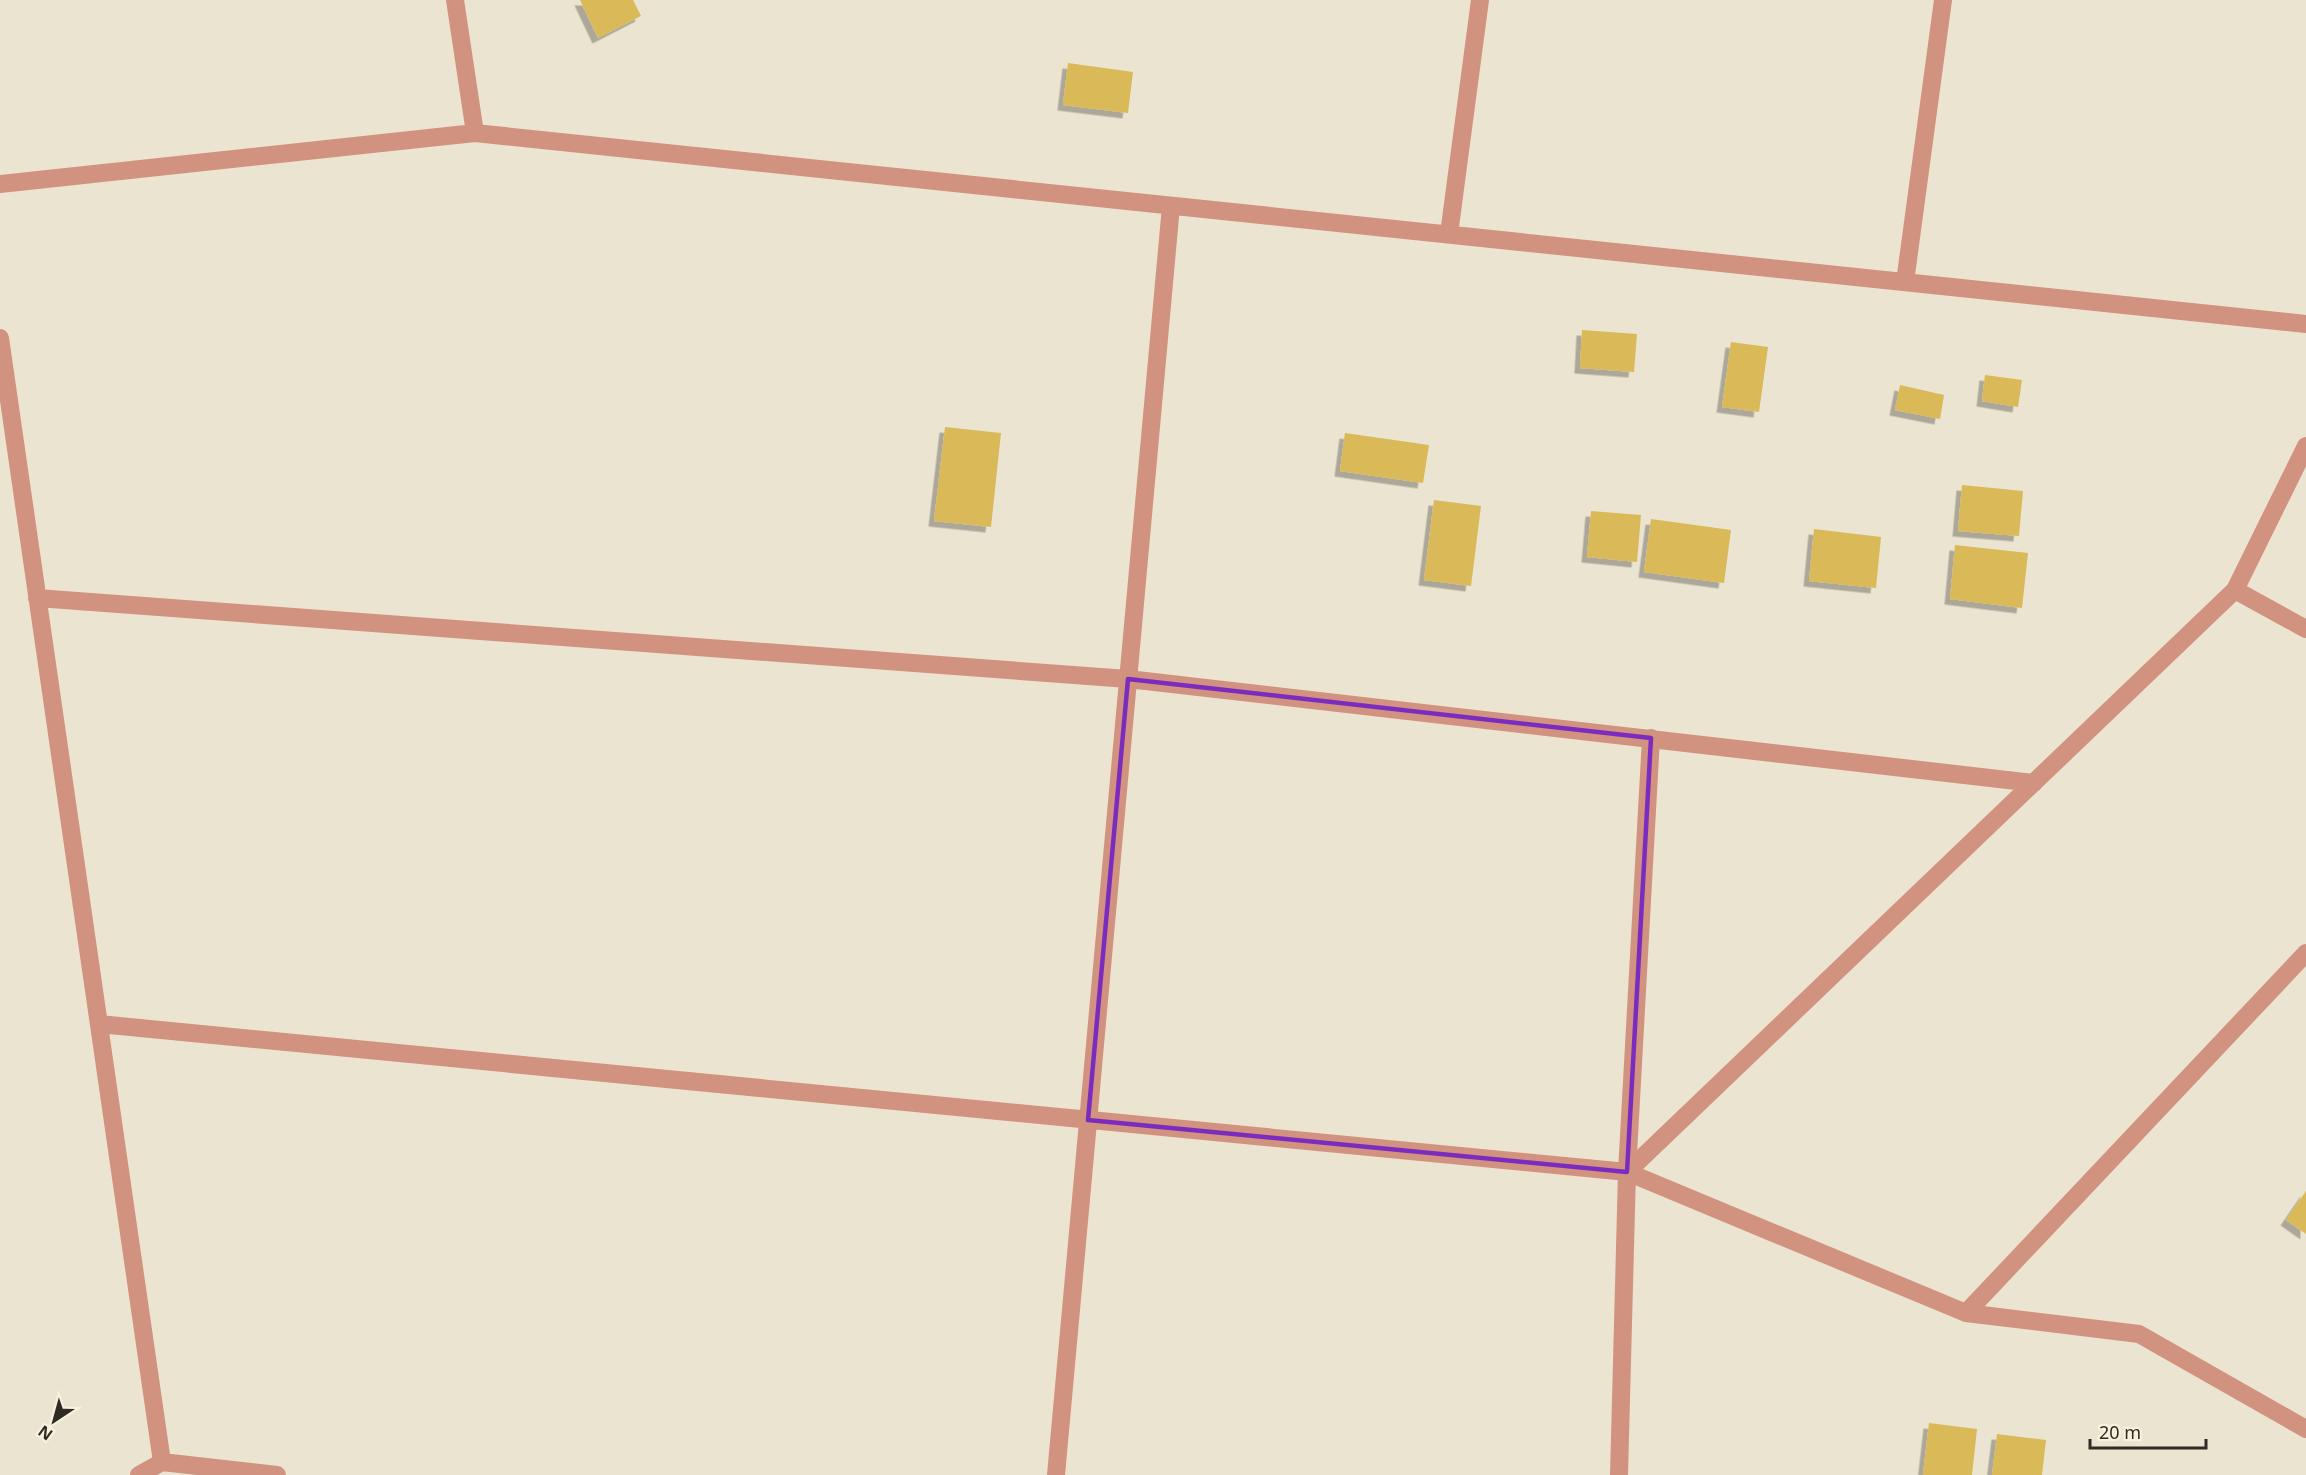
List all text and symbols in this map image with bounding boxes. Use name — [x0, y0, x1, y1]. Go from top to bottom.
north arrow — [24, 1391, 84, 1451]
scale bar — [2090, 1412, 2206, 1450]
text: N — [33, 1420, 57, 1446]
text: 20 m — [2099, 1420, 2141, 1444]

